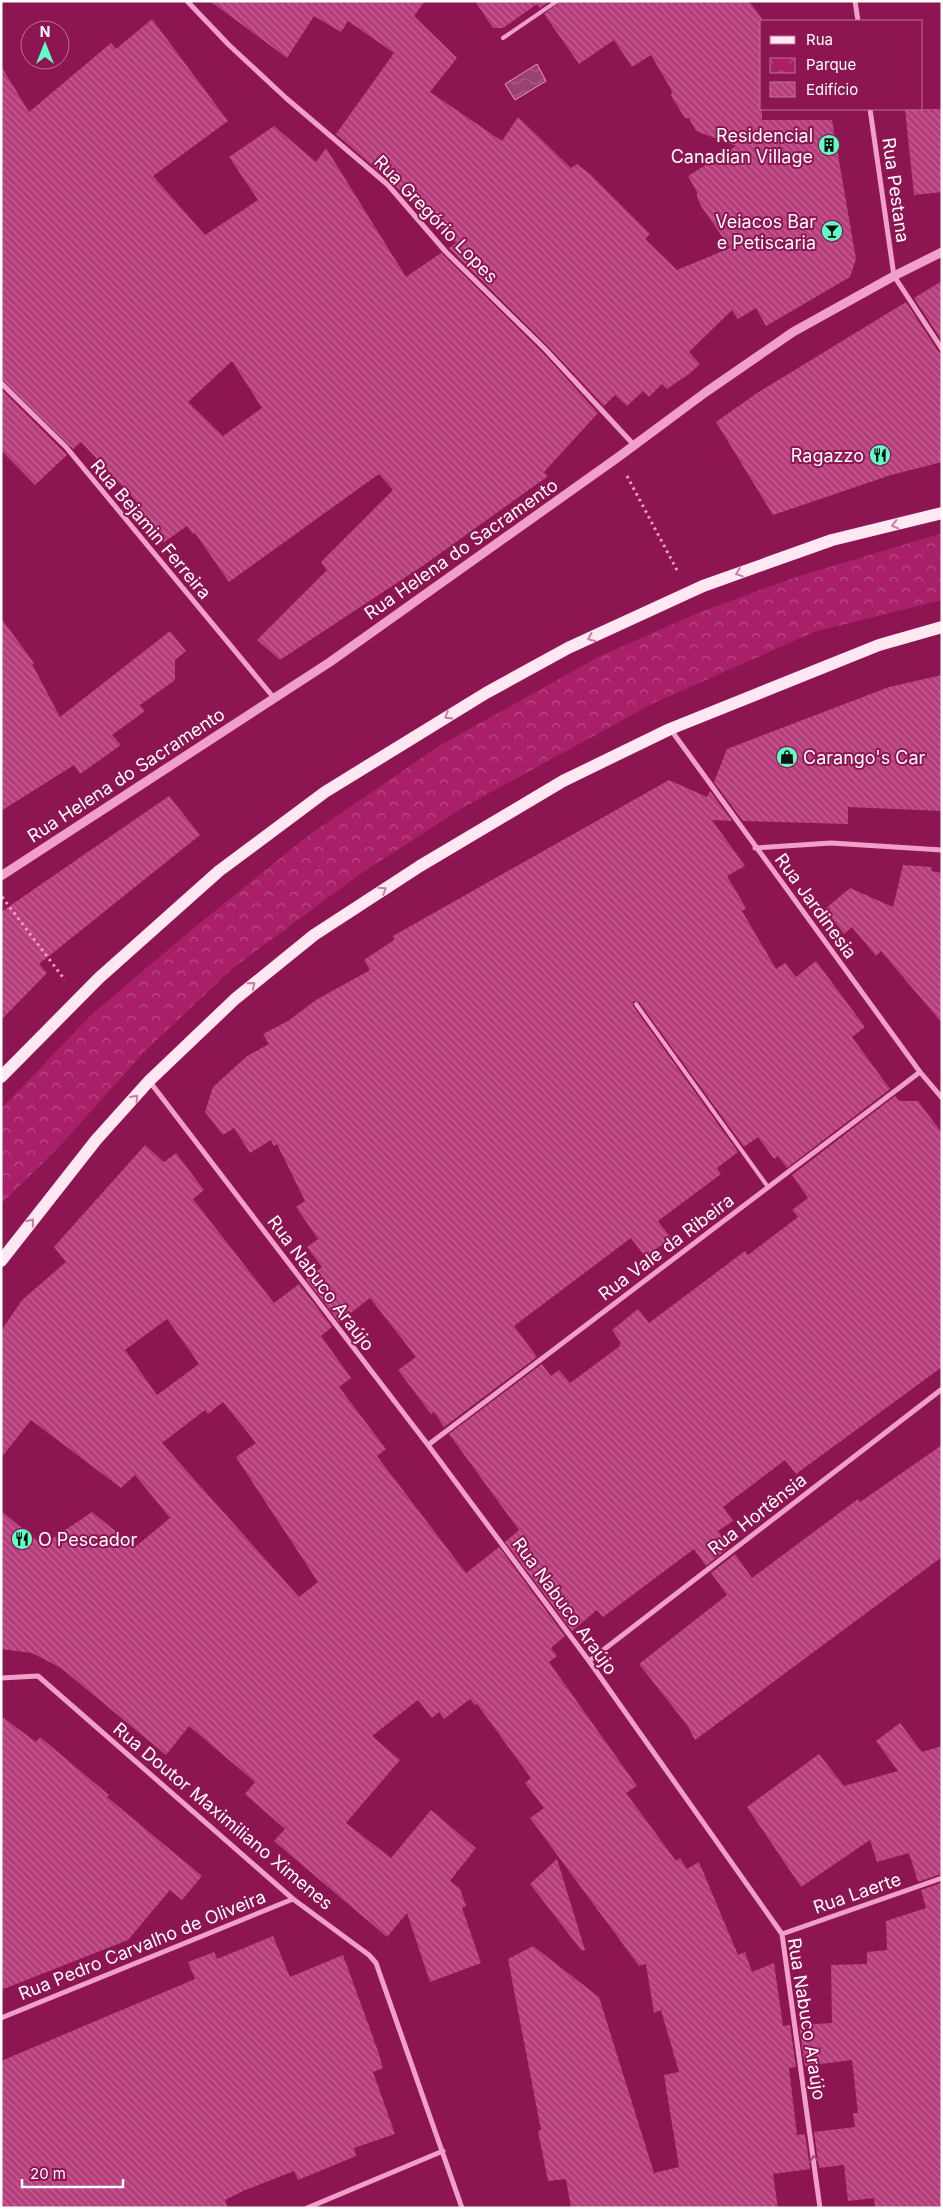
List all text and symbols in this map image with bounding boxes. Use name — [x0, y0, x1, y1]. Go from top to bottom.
north arrow — [20, 20, 70, 70]
legend — [760, 20, 923, 110]
text: N — [40, 23, 50, 40]
text: Rua — [806, 30, 833, 49]
text: Parque — [806, 55, 856, 74]
text: Edifício — [806, 80, 858, 99]
place label: Residencial Canadian Village — [671, 125, 813, 167]
building icon: Residencial Canadian Village — [817, 133, 841, 157]
street label: Rua Pestana — [878, 136, 914, 244]
street label: Rua Gregório Lopes — [370, 151, 502, 287]
place label: Veiacos Bar e Petiscaria — [715, 211, 816, 253]
bar icon: Veiacos Bar e Petiscaria — [820, 219, 844, 243]
restaurant icon: Ragazzo — [868, 443, 892, 467]
place label: Ragazzo — [791, 445, 864, 466]
street label: Rua Bejamin Ferreira — [87, 455, 215, 603]
street label: Rua Helena do Sacramento — [360, 474, 562, 624]
one-way arrow — [891, 519, 899, 529]
one-way arrow — [736, 567, 744, 577]
one-way arrow — [587, 631, 596, 642]
street label: Rua Helena do Sacramento — [23, 703, 229, 847]
one-way arrow — [445, 709, 454, 719]
shop icon: Carango's Car — [775, 745, 799, 769]
place label: Carango's Car — [803, 747, 926, 768]
street label: Rua Jardinesia — [771, 849, 861, 963]
one-way arrow — [378, 887, 387, 896]
one-way arrow — [247, 982, 256, 991]
one-way arrow — [129, 1094, 138, 1103]
street label: Rua Vale da Ribeira — [594, 1189, 738, 1305]
street label: Rua Nabuco Araújo — [263, 1211, 379, 1355]
one-way arrow — [25, 1219, 33, 1228]
street label: Rua Hortênsia — [703, 1469, 811, 1559]
restaurant icon: O Pescador — [10, 1527, 34, 1551]
place label: O Pescador — [38, 1529, 138, 1550]
street label: Rua Nabuco Araújo — [508, 1534, 622, 1678]
street label: Rua Doutor Maximiliano Ximenes — [109, 1718, 337, 1914]
street label: Rua Laerte — [810, 1868, 904, 1918]
street label: Rua Pedro Carvalho de Oliveira — [15, 1886, 269, 2004]
street label: Rua Nabuco Araújo — [784, 1936, 830, 2102]
one-way arrow — [809, 2155, 819, 2164]
scale bar — [22, 2156, 124, 2188]
text: 20 m — [30, 2164, 66, 2183]

